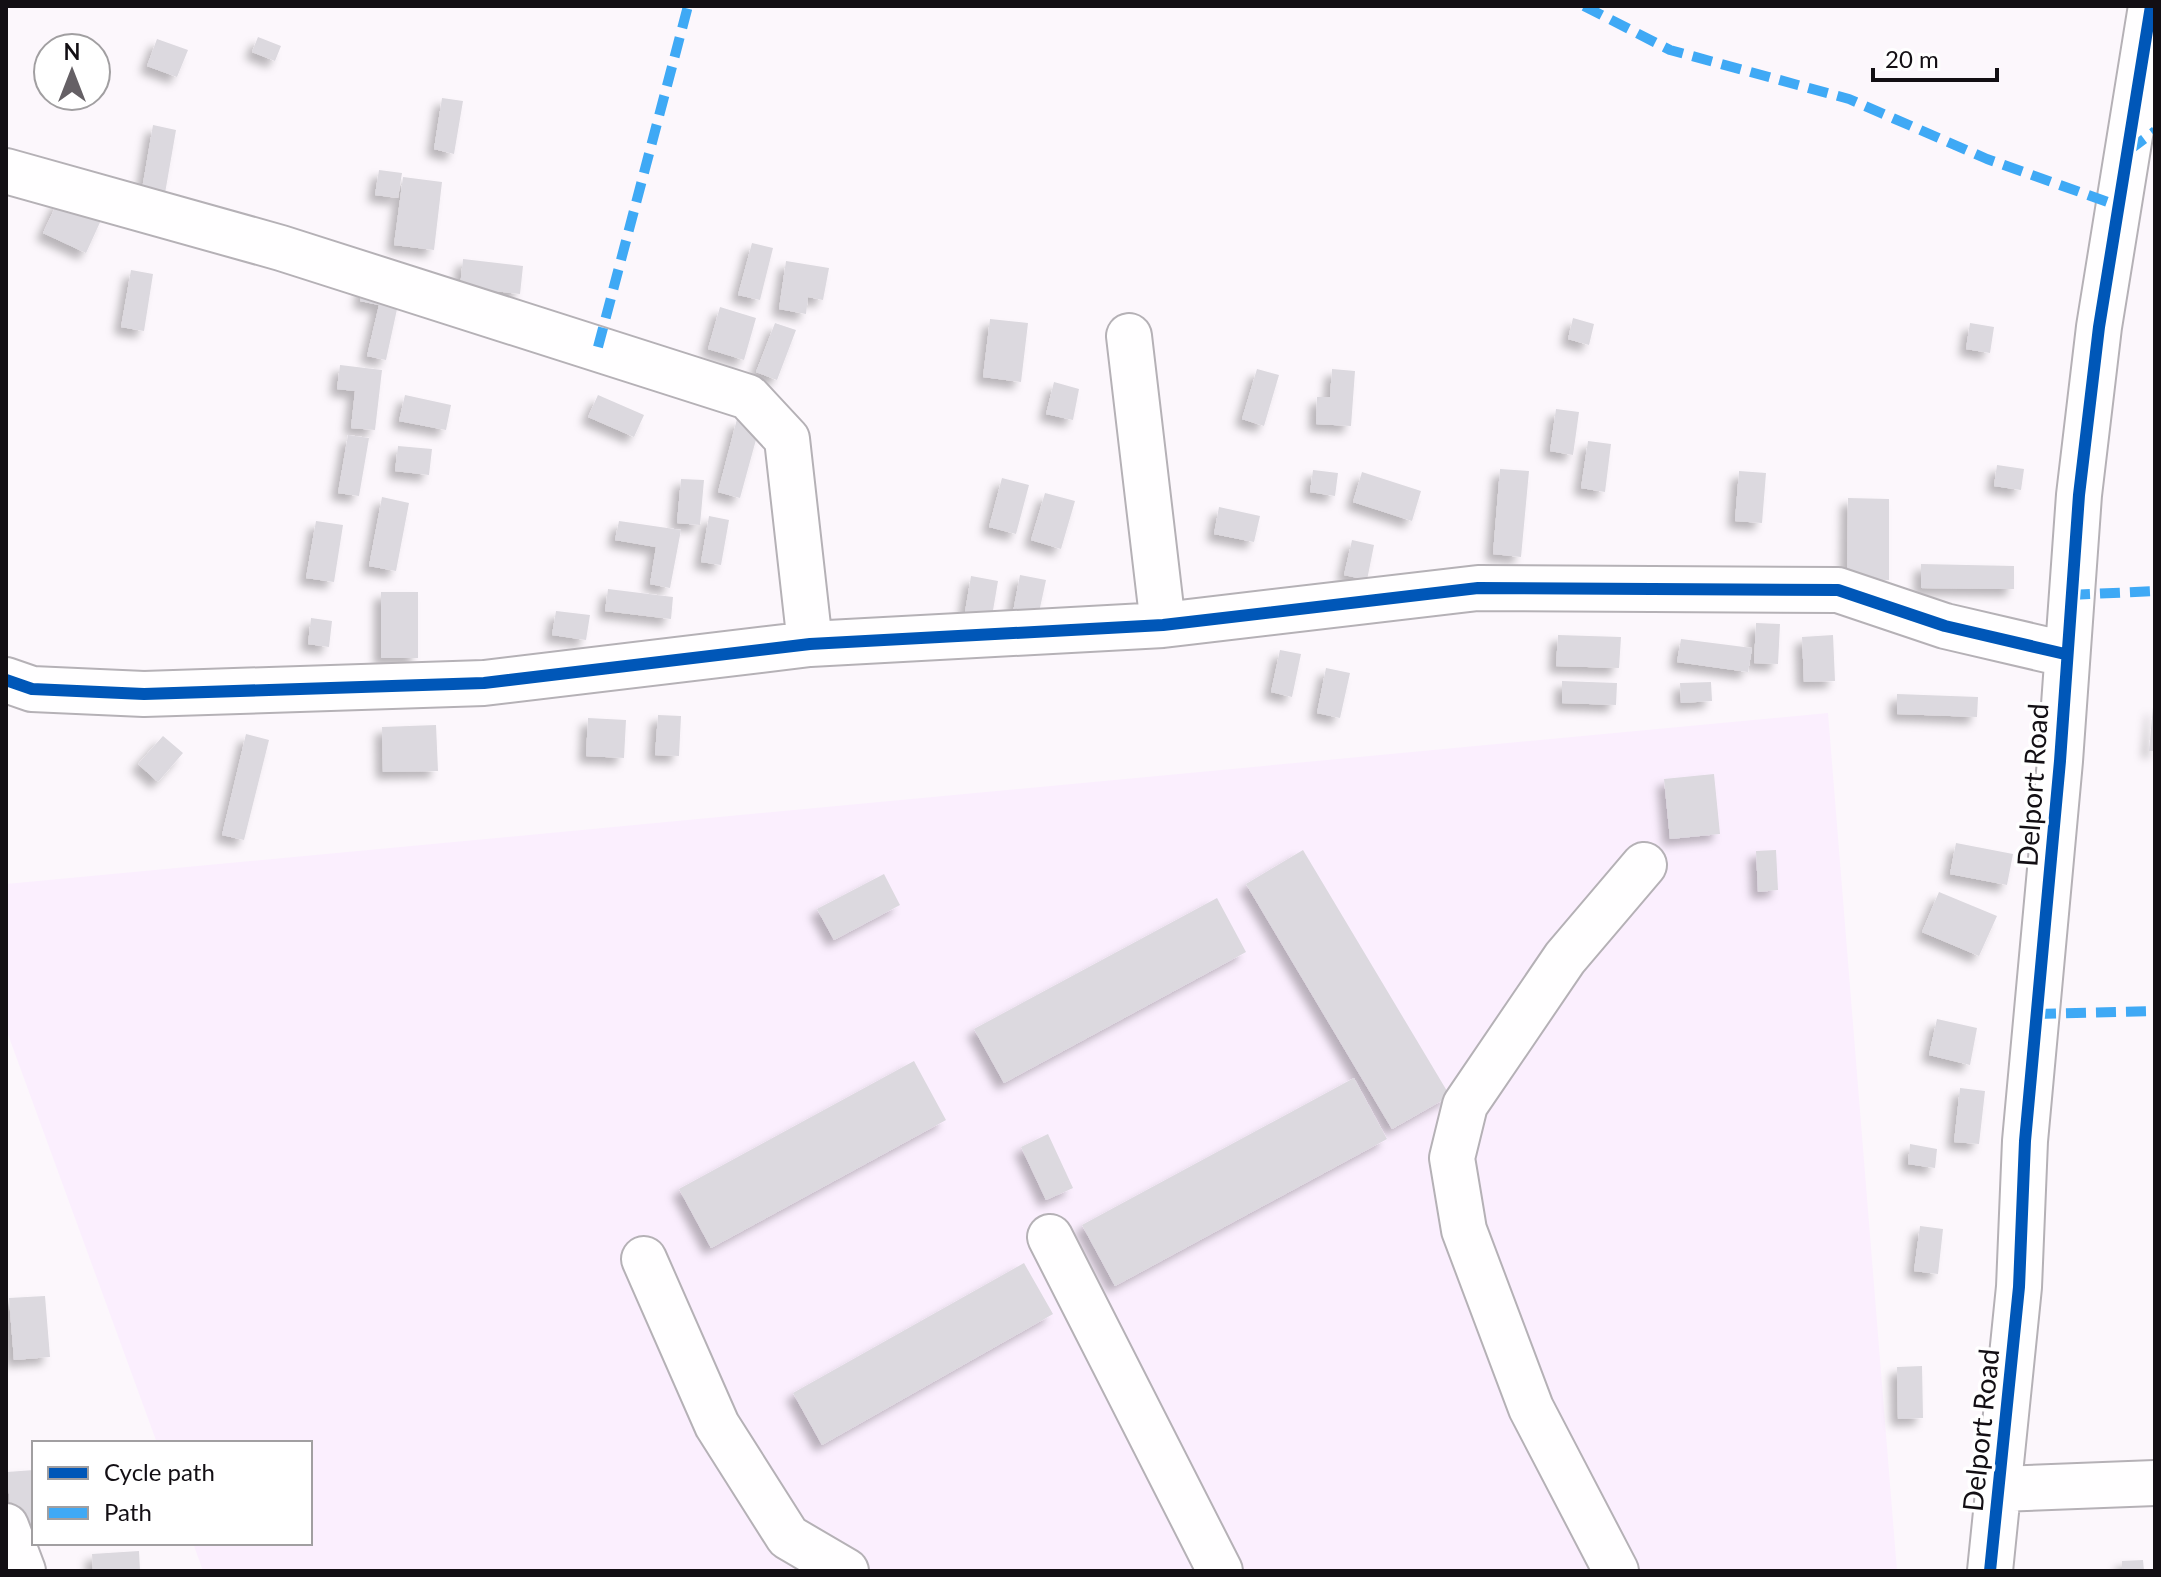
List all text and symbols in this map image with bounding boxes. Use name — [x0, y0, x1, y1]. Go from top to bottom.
north arrow — [32, 32, 112, 112]
scale bar — [1873, 32, 1997, 82]
text: N — [64, 38, 80, 65]
text: 20 m — [1885, 44, 1939, 73]
street label: Delport Road — [2009, 702, 2055, 868]
street label: Delport Road — [1955, 1347, 2005, 1513]
legend — [32, 1441, 312, 1545]
text: Cycle path — [104, 1457, 215, 1486]
text: Path — [104, 1497, 152, 1526]

